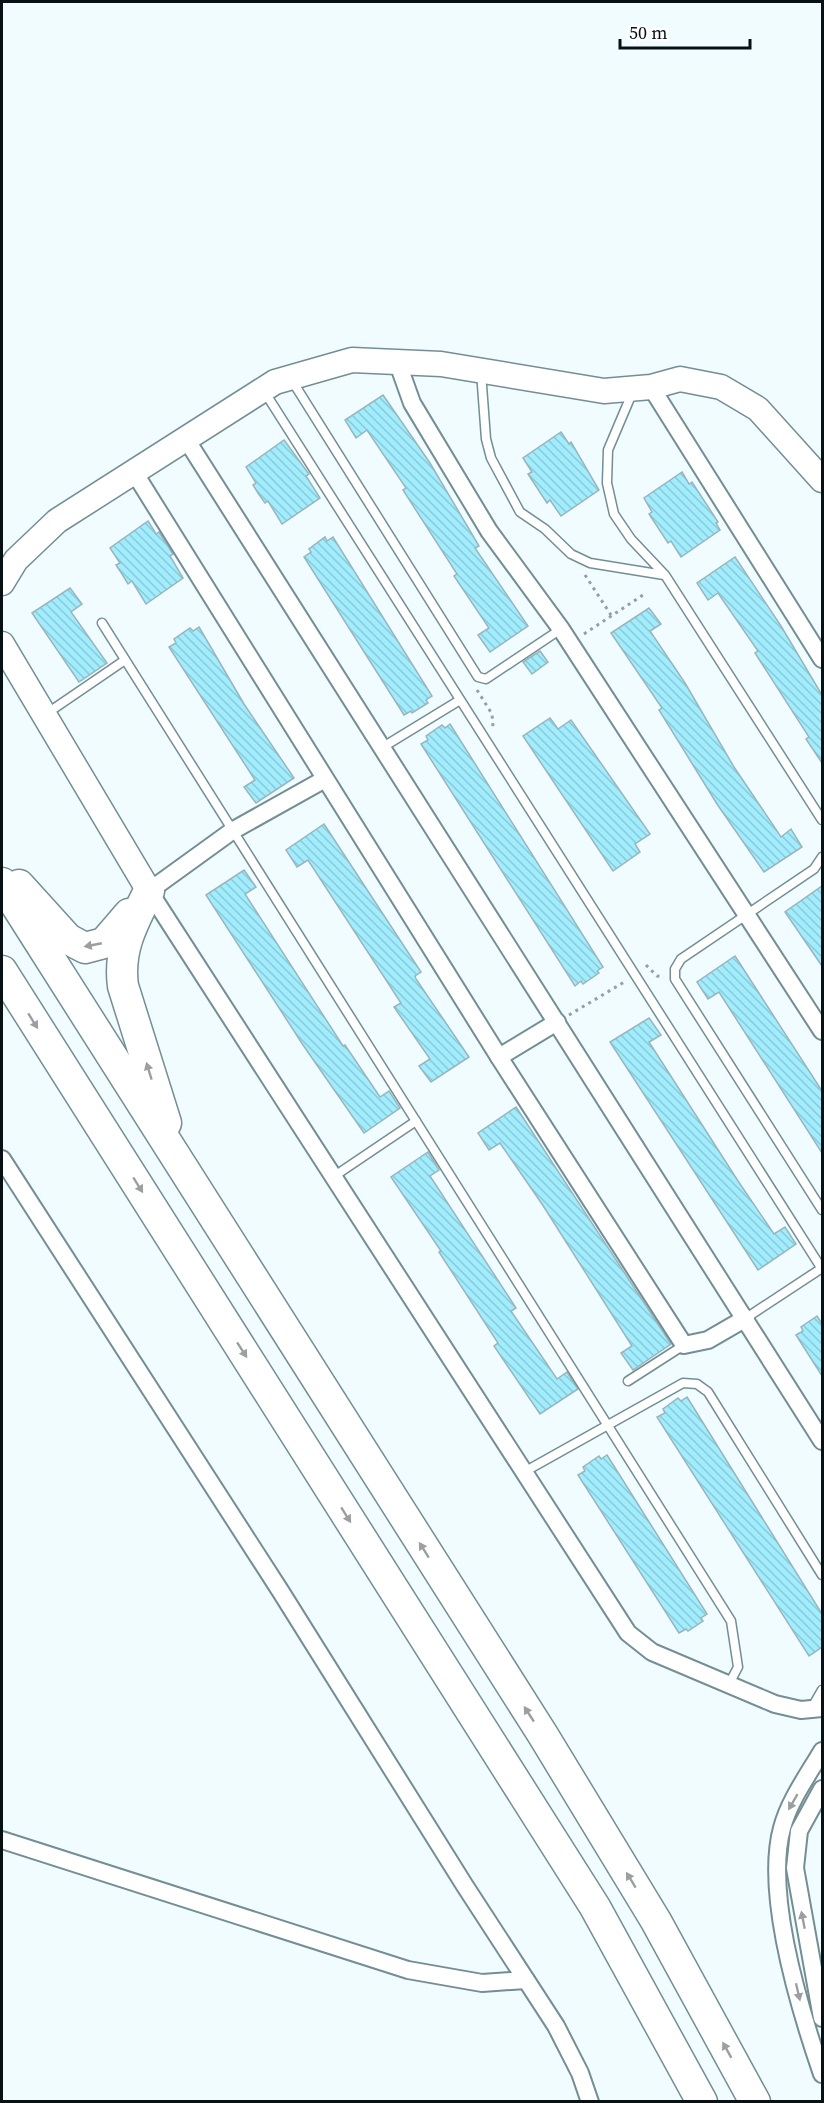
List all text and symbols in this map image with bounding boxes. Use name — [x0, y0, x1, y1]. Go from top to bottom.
scale bar — [620, 12, 750, 50]
text: 50 m — [629, 20, 667, 45]
one-way arrow — [84, 941, 103, 950]
one-way arrow — [27, 1013, 38, 1029]
one-way arrow — [144, 1062, 153, 1080]
one-way arrow — [132, 1177, 143, 1193]
one-way arrow — [236, 1342, 247, 1358]
one-way arrow — [340, 1507, 351, 1523]
one-way arrow — [418, 1542, 429, 1558]
one-way arrow — [524, 1706, 535, 1722]
one-way arrow — [788, 1794, 798, 1811]
one-way arrow — [626, 1872, 637, 1888]
one-way arrow — [798, 1910, 807, 1929]
one-way arrow — [793, 1983, 803, 2001]
one-way arrow — [722, 2041, 732, 2058]

